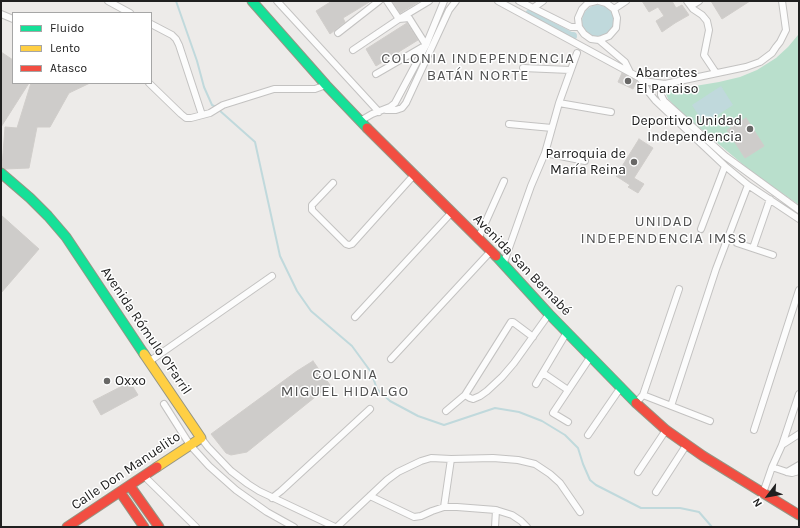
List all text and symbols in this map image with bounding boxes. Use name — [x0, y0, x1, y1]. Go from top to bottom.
legend — [12, 12, 152, 84]
text: Fluido — [50, 21, 84, 35]
text: Lento — [50, 41, 80, 55]
district label: COLONIA INDEPENDENCIA BATÁN NORTE — [381, 50, 575, 85]
text: Atasco — [50, 61, 87, 75]
place label: Abarrotes El Paraiso — [636, 65, 699, 98]
marker: Abarrotes El Paraiso — [623, 76, 633, 86]
place label: Deportivo Unidad Independencia — [631, 113, 742, 146]
marker: Deportivo Unidad Independencia — [745, 124, 755, 134]
place label: Parroquia de María Reina — [545, 146, 626, 178]
marker: Parroquia de María Reina — [629, 157, 639, 167]
street label: Avenida San Bernabé — [469, 211, 575, 319]
district label: UNIDAD INDEPENDENCIA IMSS — [581, 213, 747, 248]
street label: Avenida Rómulo O'Farril — [97, 264, 195, 398]
district label: COLONIA MIGUEL HIDALGO — [281, 366, 409, 401]
place label: Oxxo — [115, 373, 146, 389]
marker: Oxxo — [102, 376, 112, 386]
street label: Calle Don Manuelito — [68, 428, 184, 514]
north arrow — [748, 476, 788, 516]
text: N — [750, 496, 765, 509]

